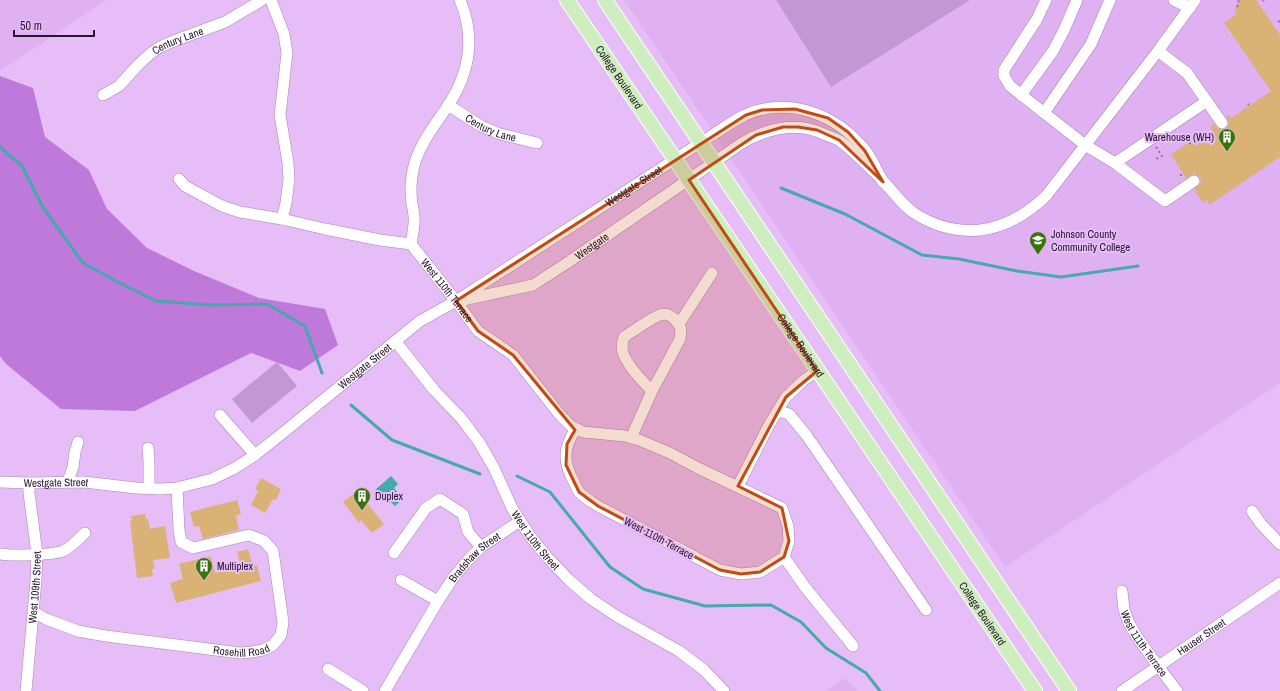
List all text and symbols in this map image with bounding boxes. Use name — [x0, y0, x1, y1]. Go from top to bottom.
scale bar — [14, 12, 94, 38]
text: 50 m — [20, 18, 42, 34]
street label: Century Lane — [149, 24, 205, 57]
street label: College Boulevard — [593, 42, 646, 112]
street label: Century Lane — [463, 111, 518, 145]
building icon: Warehouse (WH) — [1217, 127, 1237, 152]
place label: Warehouse (WH) — [1145, 130, 1214, 144]
street label: Westgate Street — [602, 162, 665, 210]
place label: Johnson County Community College — [1051, 227, 1130, 254]
street label: Westgate — [572, 230, 611, 263]
school or university icon: Johnson County Community College — [1028, 230, 1048, 255]
street label: West 110th Terrace — [418, 255, 476, 325]
street label: College Boulevard — [774, 311, 827, 380]
street label: Westgate Street — [335, 340, 394, 392]
street label: Westgate Street — [23, 475, 90, 490]
building icon: Duplex — [352, 486, 372, 511]
place label: Duplex — [375, 489, 404, 503]
street label: West 110th Street — [508, 508, 563, 573]
street label: West 110th Terrace — [622, 514, 696, 562]
street label: Bradshaw Street — [445, 529, 503, 585]
street label: West 109th Street — [25, 550, 44, 624]
building icon: Multiplex — [194, 556, 214, 581]
place label: Multiplex — [217, 559, 254, 573]
street label: College Boulevard — [956, 579, 1009, 648]
street label: West 111th Terrace — [1118, 608, 1170, 679]
street label: Hauser Street — [1174, 615, 1229, 658]
street label: Rosehill Road — [212, 641, 272, 660]

